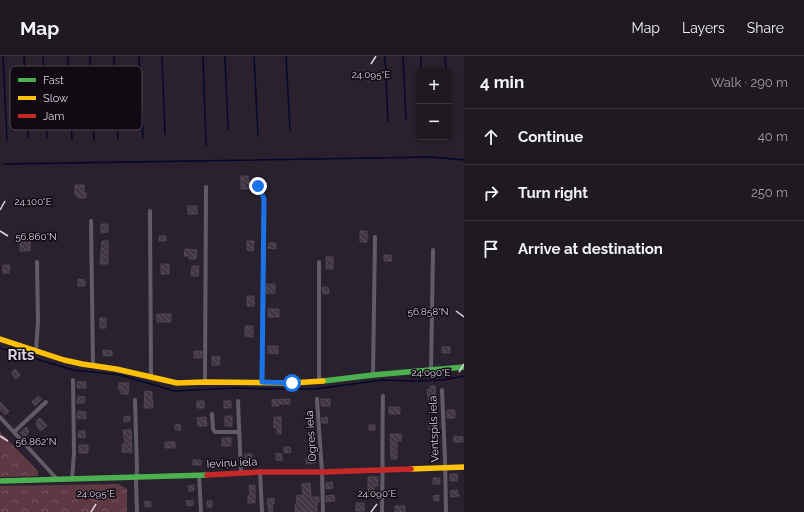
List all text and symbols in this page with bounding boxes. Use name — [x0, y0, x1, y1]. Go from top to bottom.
text: Map — [20, 17, 59, 39]
text: Map — [632, 20, 660, 36]
text: Layers — [682, 20, 725, 36]
text: Share — [747, 20, 784, 36]
legend — [10, 66, 142, 130]
map controls — [416, 68, 452, 140]
button: + — [416, 68, 452, 104]
text: 24.095°E — [352, 69, 390, 80]
text: 4 min — [480, 72, 524, 92]
text: Fast — [43, 74, 64, 87]
text: Walk · 290 m — [711, 75, 788, 90]
text: Slow — [43, 92, 68, 105]
button: − — [416, 104, 452, 140]
text: Jam — [43, 110, 64, 123]
icon: ahead — [480, 126, 502, 148]
text: Continue — [518, 128, 583, 146]
text: 40 m — [758, 129, 788, 144]
route end — [249, 177, 267, 195]
icon: right — [480, 182, 502, 204]
text: Turn right — [518, 184, 588, 202]
text: 250 m — [751, 185, 788, 200]
text: 24.100°E — [14, 196, 52, 207]
text: 56.860°N — [15, 231, 57, 242]
icon: arrive — [480, 238, 502, 260]
text: Arrive at destination — [518, 240, 663, 258]
text: 56.858°N — [407, 306, 449, 317]
district label: Rīts — [8, 346, 34, 364]
text: 24.090°E — [411, 367, 451, 378]
route start — [283, 374, 301, 392]
street label: Ventspils iela — [426, 395, 442, 463]
street label: Ogres iela — [303, 410, 319, 462]
text: 56.862°N — [16, 436, 56, 447]
street label: Ieviņu iela — [206, 455, 258, 471]
text: 24.095°E — [77, 488, 115, 499]
text: 24.090°E — [357, 488, 397, 499]

